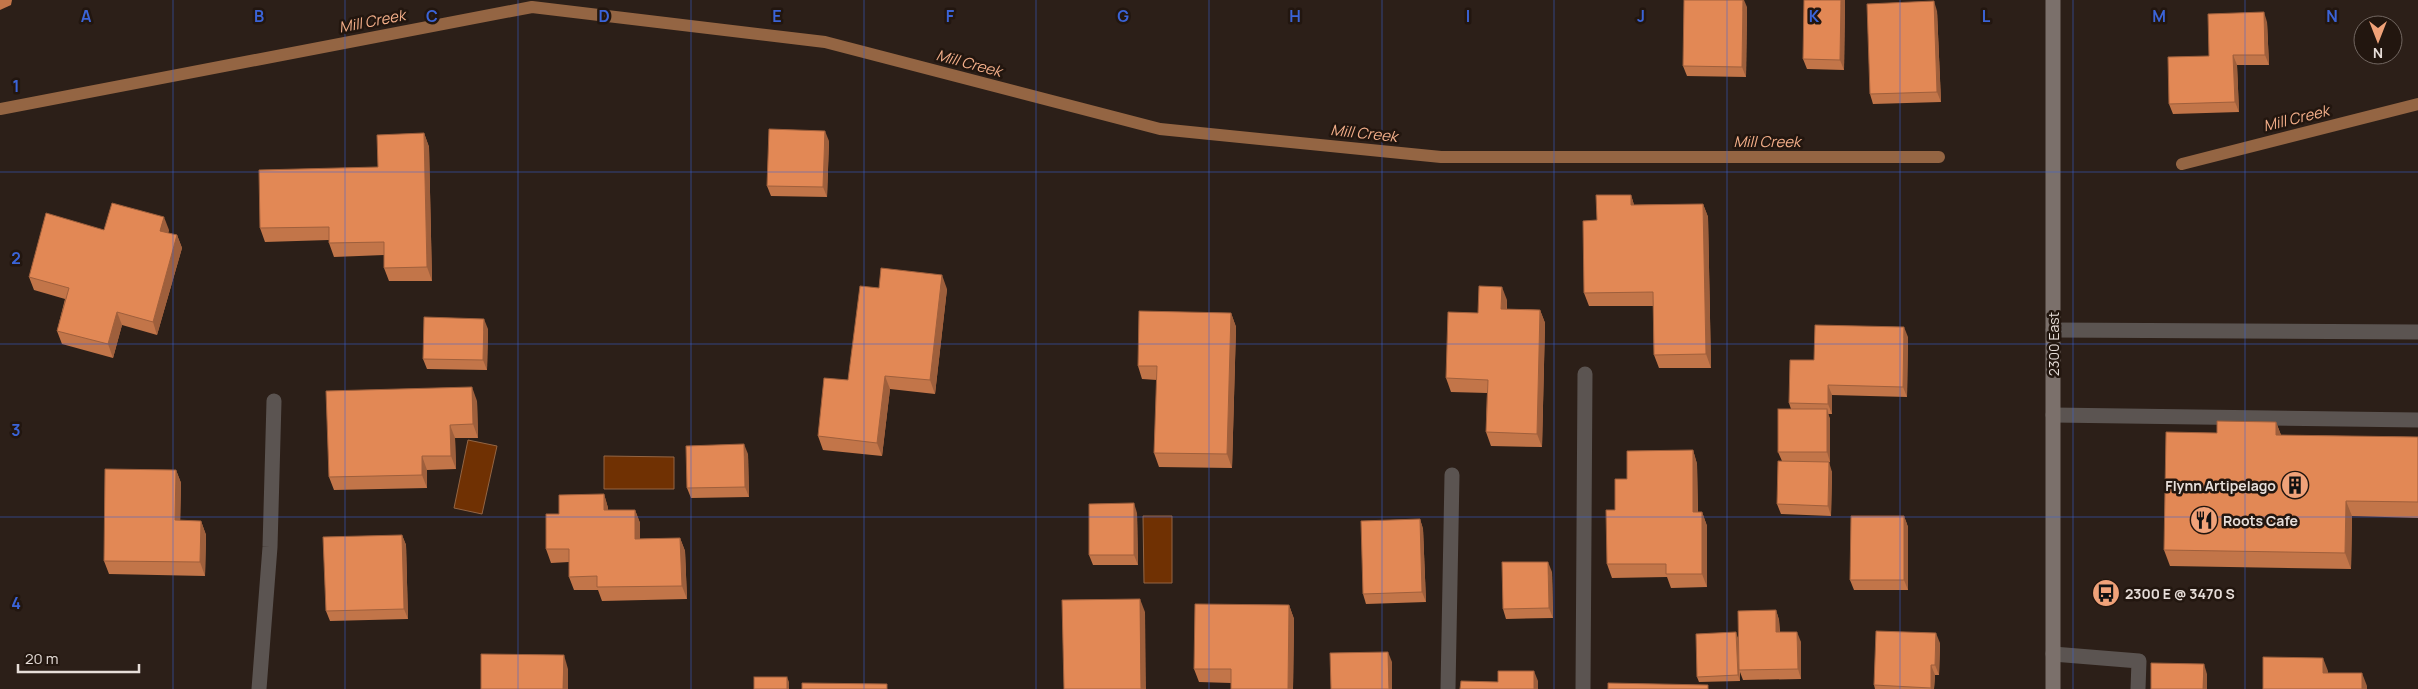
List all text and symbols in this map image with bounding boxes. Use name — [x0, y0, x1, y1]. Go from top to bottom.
water label: Mill Creek — [337, 4, 409, 38]
text: A — [81, 5, 92, 27]
text: B — [254, 5, 264, 27]
text: C — [426, 5, 438, 27]
text: D — [598, 5, 610, 27]
text: E — [772, 5, 782, 27]
text: F — [946, 5, 955, 27]
text: G — [1117, 5, 1129, 27]
text: H — [1289, 5, 1301, 27]
text: I — [1466, 5, 1470, 27]
text: J — [1637, 5, 1645, 27]
text: K — [1809, 5, 1820, 27]
text: L — [1982, 5, 1991, 27]
text: M — [2152, 5, 2166, 27]
text: N — [2326, 5, 2338, 27]
north arrow — [2353, 15, 2403, 65]
water label: Mill Creek — [934, 44, 1007, 82]
text: N — [2373, 44, 2383, 63]
text: 1 — [12, 75, 20, 97]
water label: Mill Creek — [2261, 99, 2334, 136]
water label: Mill Creek — [1330, 119, 1401, 147]
water label: Mill Creek — [1733, 131, 1803, 152]
text: 2 — [11, 247, 21, 269]
street label: 2300 East — [2044, 311, 2063, 376]
text: 3 — [11, 419, 21, 441]
building icon: Flynn Artipelago — [2280, 470, 2310, 500]
place label: Flynn Artipelago — [2165, 476, 2276, 495]
restaurant icon: Roots Cafe — [2189, 505, 2219, 535]
place label: Roots Cafe — [2223, 511, 2298, 530]
bus stop icon: 2300 E @ 3470 S — [2091, 578, 2121, 608]
place label: 2300 E @ 3470 S — [2125, 584, 2235, 603]
text: 4 — [11, 592, 21, 614]
scale bar — [18, 642, 139, 674]
text: 20 m — [25, 648, 58, 669]

